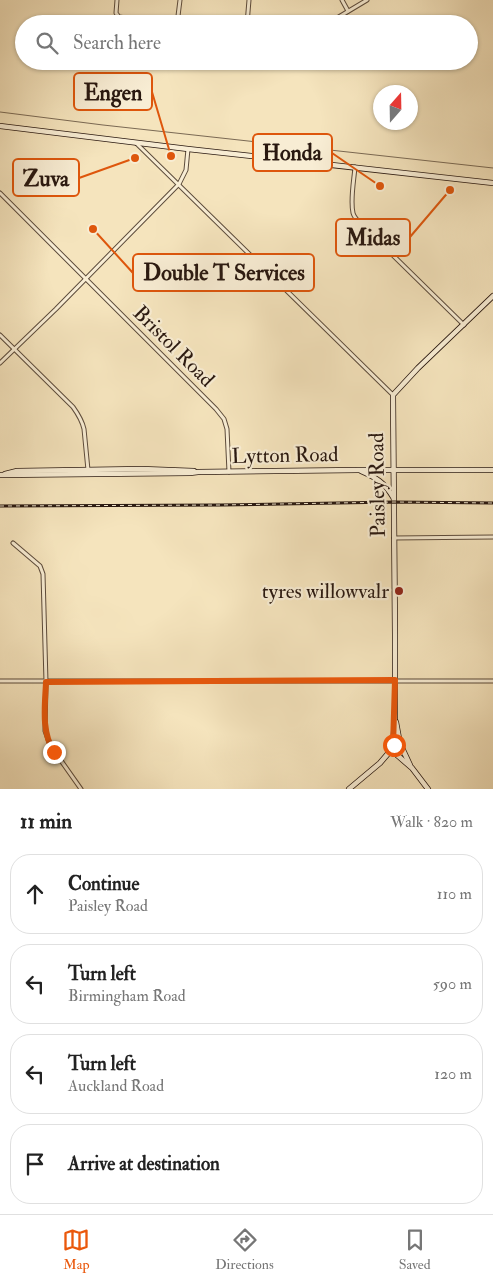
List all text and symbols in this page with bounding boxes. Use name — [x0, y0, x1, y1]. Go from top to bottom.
search box — [15, 15, 478, 70]
icon: search — [33, 29, 61, 57]
text: Search here — [73, 31, 161, 55]
callout: Engen — [74, 73, 152, 110]
text: Engen — [84, 79, 143, 108]
north arrow — [373, 85, 418, 130]
callout: Honda — [253, 134, 332, 171]
text: Honda — [262, 139, 323, 167]
callout: Zuva — [13, 159, 79, 196]
text: Zuva — [23, 165, 70, 193]
callout: Midas — [336, 219, 410, 256]
text: Midas — [345, 224, 401, 252]
callout: Double T Services — [133, 254, 314, 291]
text: Double T Services — [143, 259, 305, 287]
street label: Bristol Road — [127, 300, 221, 393]
street label: Paisley Road — [363, 432, 392, 538]
street label: Lytton Road — [231, 441, 339, 470]
place label: tyres willowvalr — [262, 578, 389, 605]
marker: tyres willowvalr — [393, 585, 405, 597]
route start — [383, 734, 406, 757]
route end — [43, 741, 66, 764]
text: 11 min — [20, 808, 72, 835]
text: Walk · 820 m — [390, 812, 473, 832]
text: Continue — [68, 872, 139, 896]
icon: ahead — [21, 880, 49, 908]
text: 110 m — [437, 884, 472, 904]
text: Paisley Road — [68, 896, 148, 916]
text: Turn left — [68, 962, 136, 986]
icon: left — [21, 970, 49, 998]
text: 590 m — [433, 974, 472, 994]
text: Birmingham Road — [68, 986, 186, 1006]
text: Turn left — [68, 1052, 136, 1076]
icon: left — [21, 1060, 49, 1088]
text: 120 m — [434, 1064, 472, 1084]
text: Auckland Road — [68, 1076, 164, 1096]
icon: arrive — [21, 1150, 49, 1178]
text: Arrive at destination — [68, 1152, 220, 1176]
tab: Map — [62, 1226, 90, 1273]
tab: Directions — [215, 1226, 274, 1273]
tab: Saved — [399, 1226, 431, 1273]

